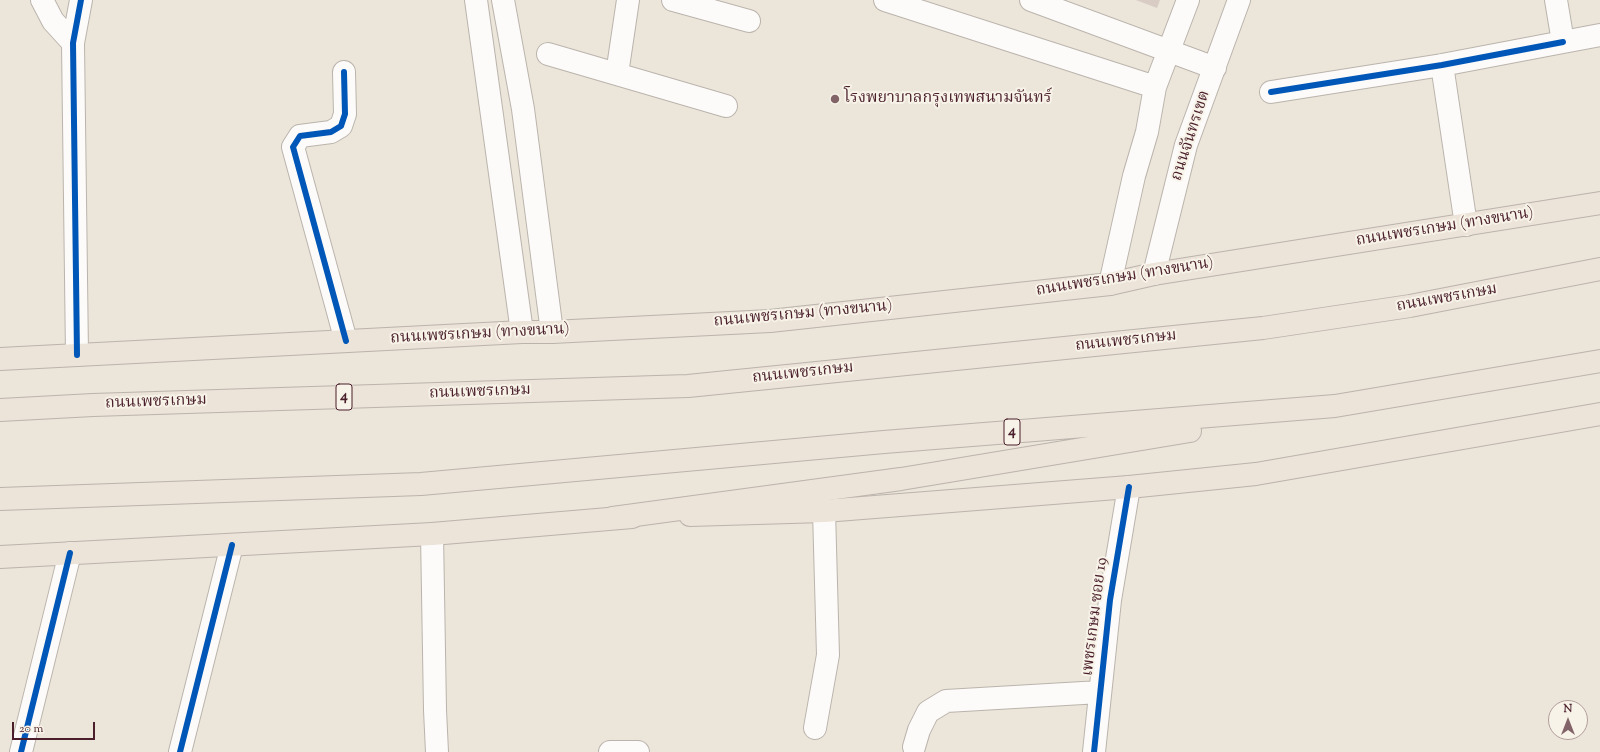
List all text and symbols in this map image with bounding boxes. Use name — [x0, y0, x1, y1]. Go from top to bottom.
street label: ถนนจันทรเขต — [1168, 88, 1216, 184]
place label: โรงพยาบาลกรุงเทพสนามจันทร์ — [844, 89, 1052, 109]
marker: โรงพยาบาลกรุงเทพสนามจันทร์ — [829, 93, 841, 105]
street label: ถนนเพชรเกษม (ทางขนาน) — [1355, 204, 1535, 252]
street label: ถนนเพชรเกษม (ทางขนาน) — [1035, 254, 1215, 302]
street label: ถนนเพชรเกษม — [1395, 281, 1499, 317]
street label: ถนนเพชรเกษม (ทางขนาน) — [713, 298, 893, 332]
street label: ถนนเพชรเกษม (ทางขนาน) — [390, 321, 570, 349]
street label: ถนนเพชรเกษม — [1074, 327, 1178, 357]
street label: ถนนเพชรเกษม — [751, 359, 855, 389]
street label: ถนนเพชรเกษม — [429, 382, 531, 404]
road number: 4 — [336, 384, 352, 410]
street label: ถนนเพชรเกษม — [105, 392, 207, 414]
road number: 4 — [1004, 419, 1020, 445]
street label: เพชรเกษม ซอย 19 — [1079, 557, 1113, 677]
north arrow — [1548, 700, 1588, 740]
text: N — [1564, 701, 1572, 717]
scale bar — [14, 714, 97, 740]
text: 20 m — [19, 720, 43, 738]

